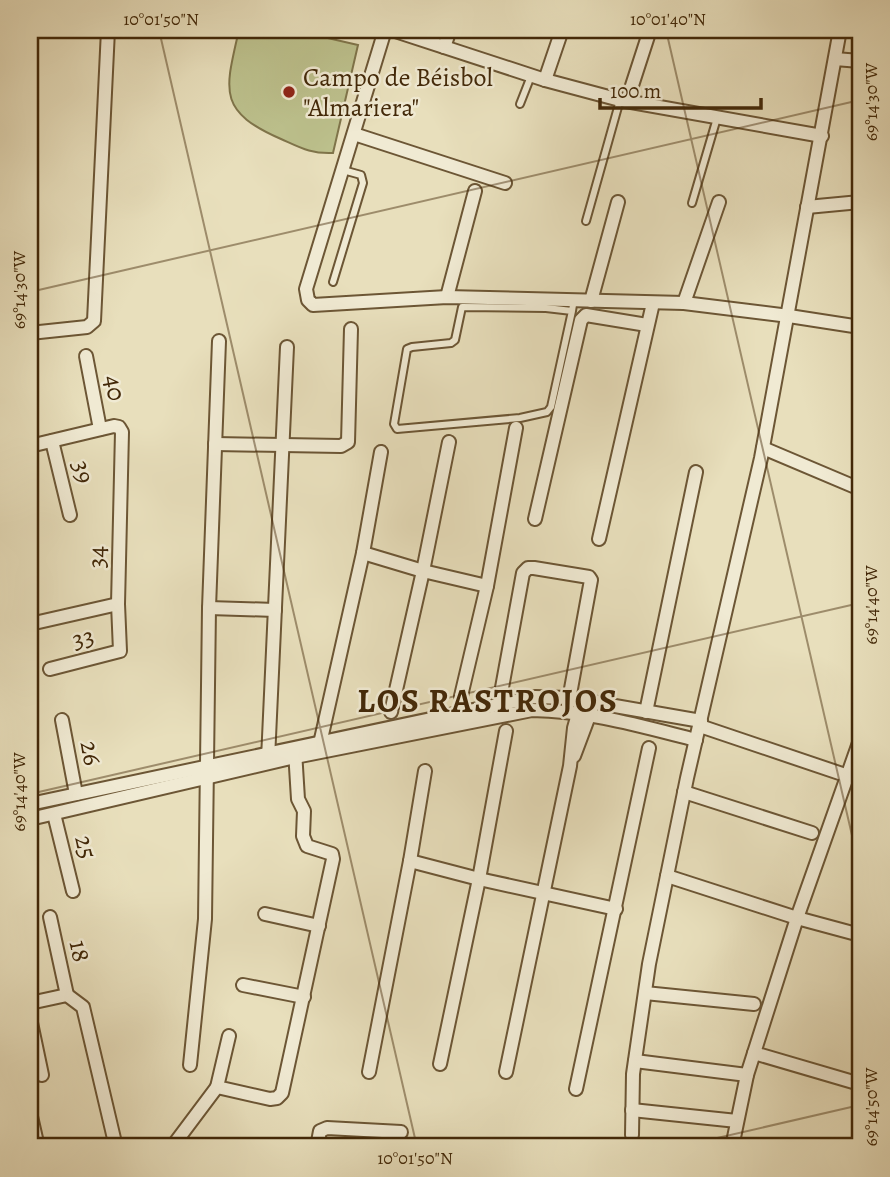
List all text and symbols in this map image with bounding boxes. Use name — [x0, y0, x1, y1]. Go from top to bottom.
text: 10°01'50"N — [123, 7, 199, 31]
text: 10°01'40"N — [630, 7, 706, 31]
place label: Campo de Béisbol "Almariera" — [303, 60, 493, 125]
text: 69°14'30"W — [859, 62, 883, 141]
scale bar — [600, 66, 760, 110]
text: 100 m — [610, 77, 661, 105]
marker: Campo de Béisbol "Almariera" — [281, 84, 297, 100]
text: 69°14'30"W — [7, 250, 31, 329]
street label: 40 — [95, 372, 135, 404]
street label: 39 — [63, 457, 103, 487]
street label: 34 — [79, 545, 115, 569]
text: 69°14'40"W — [859, 565, 883, 645]
street label: 33 — [69, 619, 97, 657]
district label: LOS RASTROJOS — [357, 678, 619, 723]
street label: 26 — [72, 738, 110, 768]
text: 69°14'40"W — [7, 752, 31, 832]
street label: 25 — [66, 832, 106, 862]
street label: 18 — [61, 937, 99, 965]
text: 69°14'50"W — [859, 1067, 883, 1146]
text: 10°01'50"N — [377, 1146, 453, 1170]

